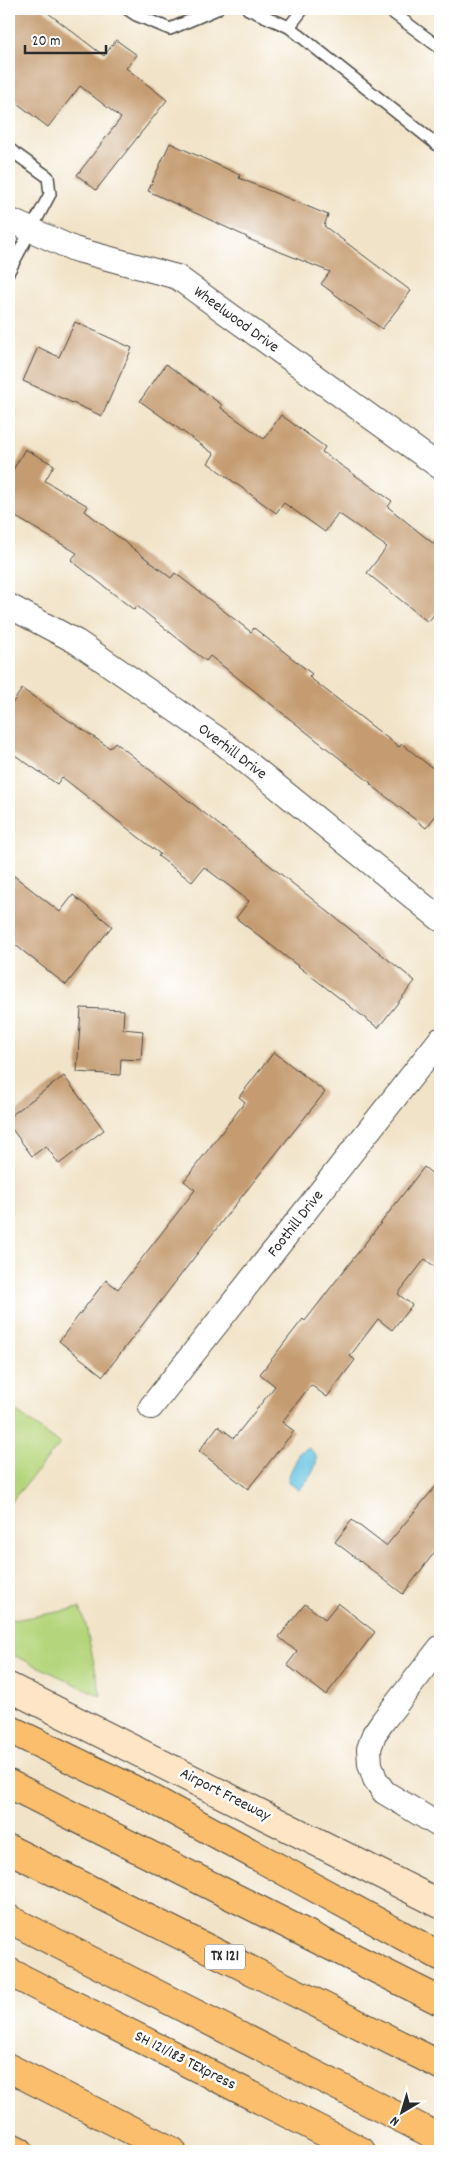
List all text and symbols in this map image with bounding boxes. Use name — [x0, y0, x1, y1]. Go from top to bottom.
scale bar — [25, 22, 106, 54]
text: 20 m — [32, 31, 60, 53]
street label: Wheelwood Drive — [188, 281, 284, 359]
street label: Overhill Drive — [193, 718, 271, 786]
street label: Foothill Drive — [262, 1186, 330, 1262]
street label: Airport Freeway — [176, 1762, 275, 1828]
road number: TX 121 — [205, 1944, 245, 1970]
street label: SH 121/183 TEXpress — [130, 2025, 240, 2097]
north arrow — [376, 2088, 426, 2138]
text: N — [386, 2111, 404, 2131]

